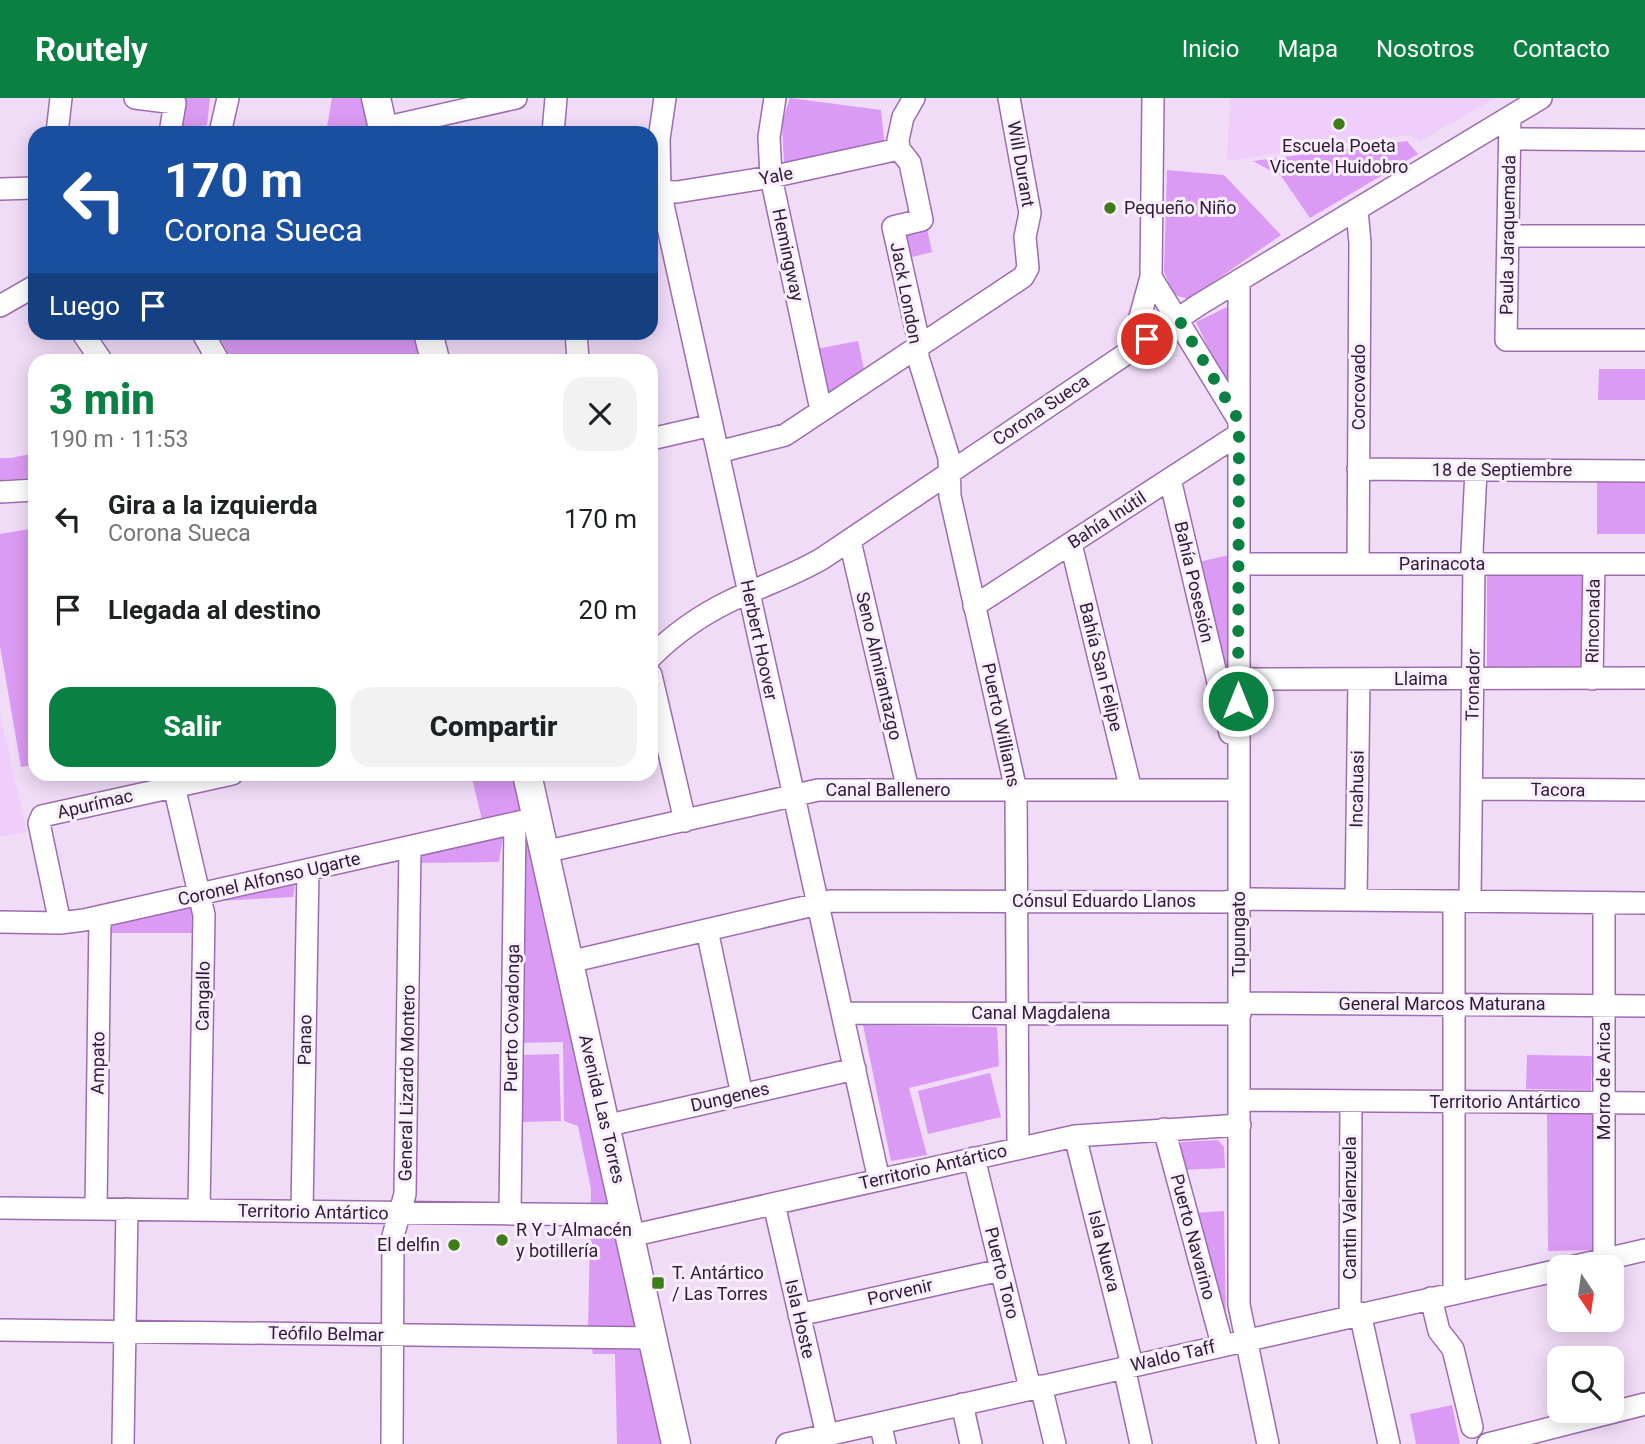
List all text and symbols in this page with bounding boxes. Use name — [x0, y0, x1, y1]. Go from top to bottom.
text: Routely — [35, 30, 148, 69]
text: Inicio — [1182, 35, 1239, 63]
text: Mapa — [1277, 35, 1338, 63]
text: Nosotros — [1376, 35, 1475, 63]
text: Contacto — [1513, 35, 1610, 63]
marker: Escuela Poeta Vicente Huidobro — [1331, 116, 1347, 132]
street label: Will Durant — [1004, 119, 1039, 209]
place label: Escuela Poeta Vicente Huidobro — [1270, 135, 1408, 177]
text: 170 m — [164, 152, 303, 209]
icon: left — [49, 154, 140, 245]
street label: Paula Jaraquemada — [1496, 155, 1519, 315]
street label: Yale — [757, 162, 795, 189]
place label: Pequeño Niño — [1124, 197, 1237, 218]
marker: Pequeño Niño — [1102, 200, 1118, 216]
street label: Hemingway — [768, 207, 809, 304]
text: Corona Sueca — [164, 211, 363, 249]
street label: Jack London — [886, 240, 927, 345]
icon: arrive — [134, 287, 172, 325]
text: Luego — [49, 291, 120, 321]
pin — [1117, 309, 1177, 369]
icon: arrive — [1128, 320, 1166, 358]
street label: Corcovado — [1348, 344, 1369, 430]
street label: Corona Sueca — [989, 370, 1093, 450]
text: 3 min — [49, 375, 155, 424]
button: close — [563, 377, 637, 451]
text: 190 m · 11:53 — [49, 426, 188, 453]
street label: 18 de Septiembre — [1432, 459, 1572, 480]
street label: Bahía Inútil — [1064, 487, 1150, 553]
text: Gira a la izquierda — [108, 490, 318, 520]
icon: left — [49, 500, 87, 538]
text: 170 m — [564, 504, 637, 534]
street label: Bahía Posesión — [1170, 519, 1219, 645]
text: Corona Sueca — [108, 520, 251, 547]
street label: Parinacota — [1399, 553, 1485, 574]
street label: Herbert Hoover — [736, 578, 782, 702]
street label: Rinconada — [1581, 578, 1604, 664]
street label: Seno Almirantazgo — [852, 590, 907, 742]
icon: arrive — [49, 591, 87, 629]
text: Llegada al destino — [108, 595, 321, 625]
text: 20 m — [579, 595, 637, 625]
street label: Bahía San Felipe — [1075, 600, 1128, 734]
street label: Tronador — [1461, 649, 1484, 721]
street label: Puerto Williams — [978, 661, 1025, 789]
position arrow — [1201, 664, 1275, 738]
street label: Llaima — [1394, 668, 1448, 689]
button: Salir — [49, 687, 336, 767]
button: Compartir — [350, 687, 637, 767]
street label: Incahuasi — [1345, 750, 1368, 828]
street label: Canal Ballenero — [825, 779, 951, 800]
street label: Tacora — [1530, 779, 1586, 800]
street label: Apurímac — [55, 785, 135, 822]
street label: Coronel Alfonso Ugarte — [176, 847, 362, 910]
street label: Cónsul Eduardo Llanos — [1012, 890, 1196, 911]
street label: Tupungato — [1228, 891, 1249, 977]
street label: Puerto Covadonga — [500, 944, 523, 1092]
street label: Cangallo — [191, 961, 214, 1031]
street label: General Lizardo Montero — [394, 984, 419, 1182]
street label: General Marcos Maturana — [1338, 993, 1546, 1014]
street label: Canal Magdalena — [971, 1002, 1111, 1023]
street label: Panao — [294, 1014, 315, 1066]
street label: Morro de Arica — [1593, 1022, 1614, 1140]
street label: Ampato — [86, 1031, 109, 1095]
street label: Avenida Las Torres — [575, 1032, 630, 1185]
street label: Dungenes — [688, 1077, 771, 1116]
street label: Territorio Antártico — [1429, 1091, 1581, 1112]
street label: Cantin Valenzuela — [1339, 1136, 1360, 1280]
street label: Territorio Antártico — [857, 1139, 1009, 1194]
street label: Puerto Navarino — [1167, 1172, 1220, 1302]
street label: Territorio Antártico — [237, 1200, 389, 1223]
street label: Isla Nueva — [1084, 1208, 1125, 1294]
place label: R Y J Almacén y botillería — [516, 1219, 632, 1261]
street label: Puerto Toro — [981, 1225, 1024, 1321]
marker: R Y J Almacén y botillería — [494, 1232, 510, 1248]
place label: El delfin — [377, 1234, 440, 1255]
marker: El delfin — [446, 1237, 462, 1253]
north arrow — [1547, 1255, 1624, 1332]
map controls — [1547, 1255, 1624, 1423]
place label: T. Antártico / Las Torres — [672, 1262, 768, 1304]
street label: Porvenir — [865, 1274, 935, 1309]
marker: T. Antártico / Las Torres — [650, 1275, 666, 1291]
street label: Isla Hoste — [781, 1277, 820, 1361]
street label: Teófilo Belmar — [268, 1322, 384, 1345]
street label: Waldo Taff — [1128, 1335, 1218, 1375]
button: search — [1547, 1346, 1624, 1423]

